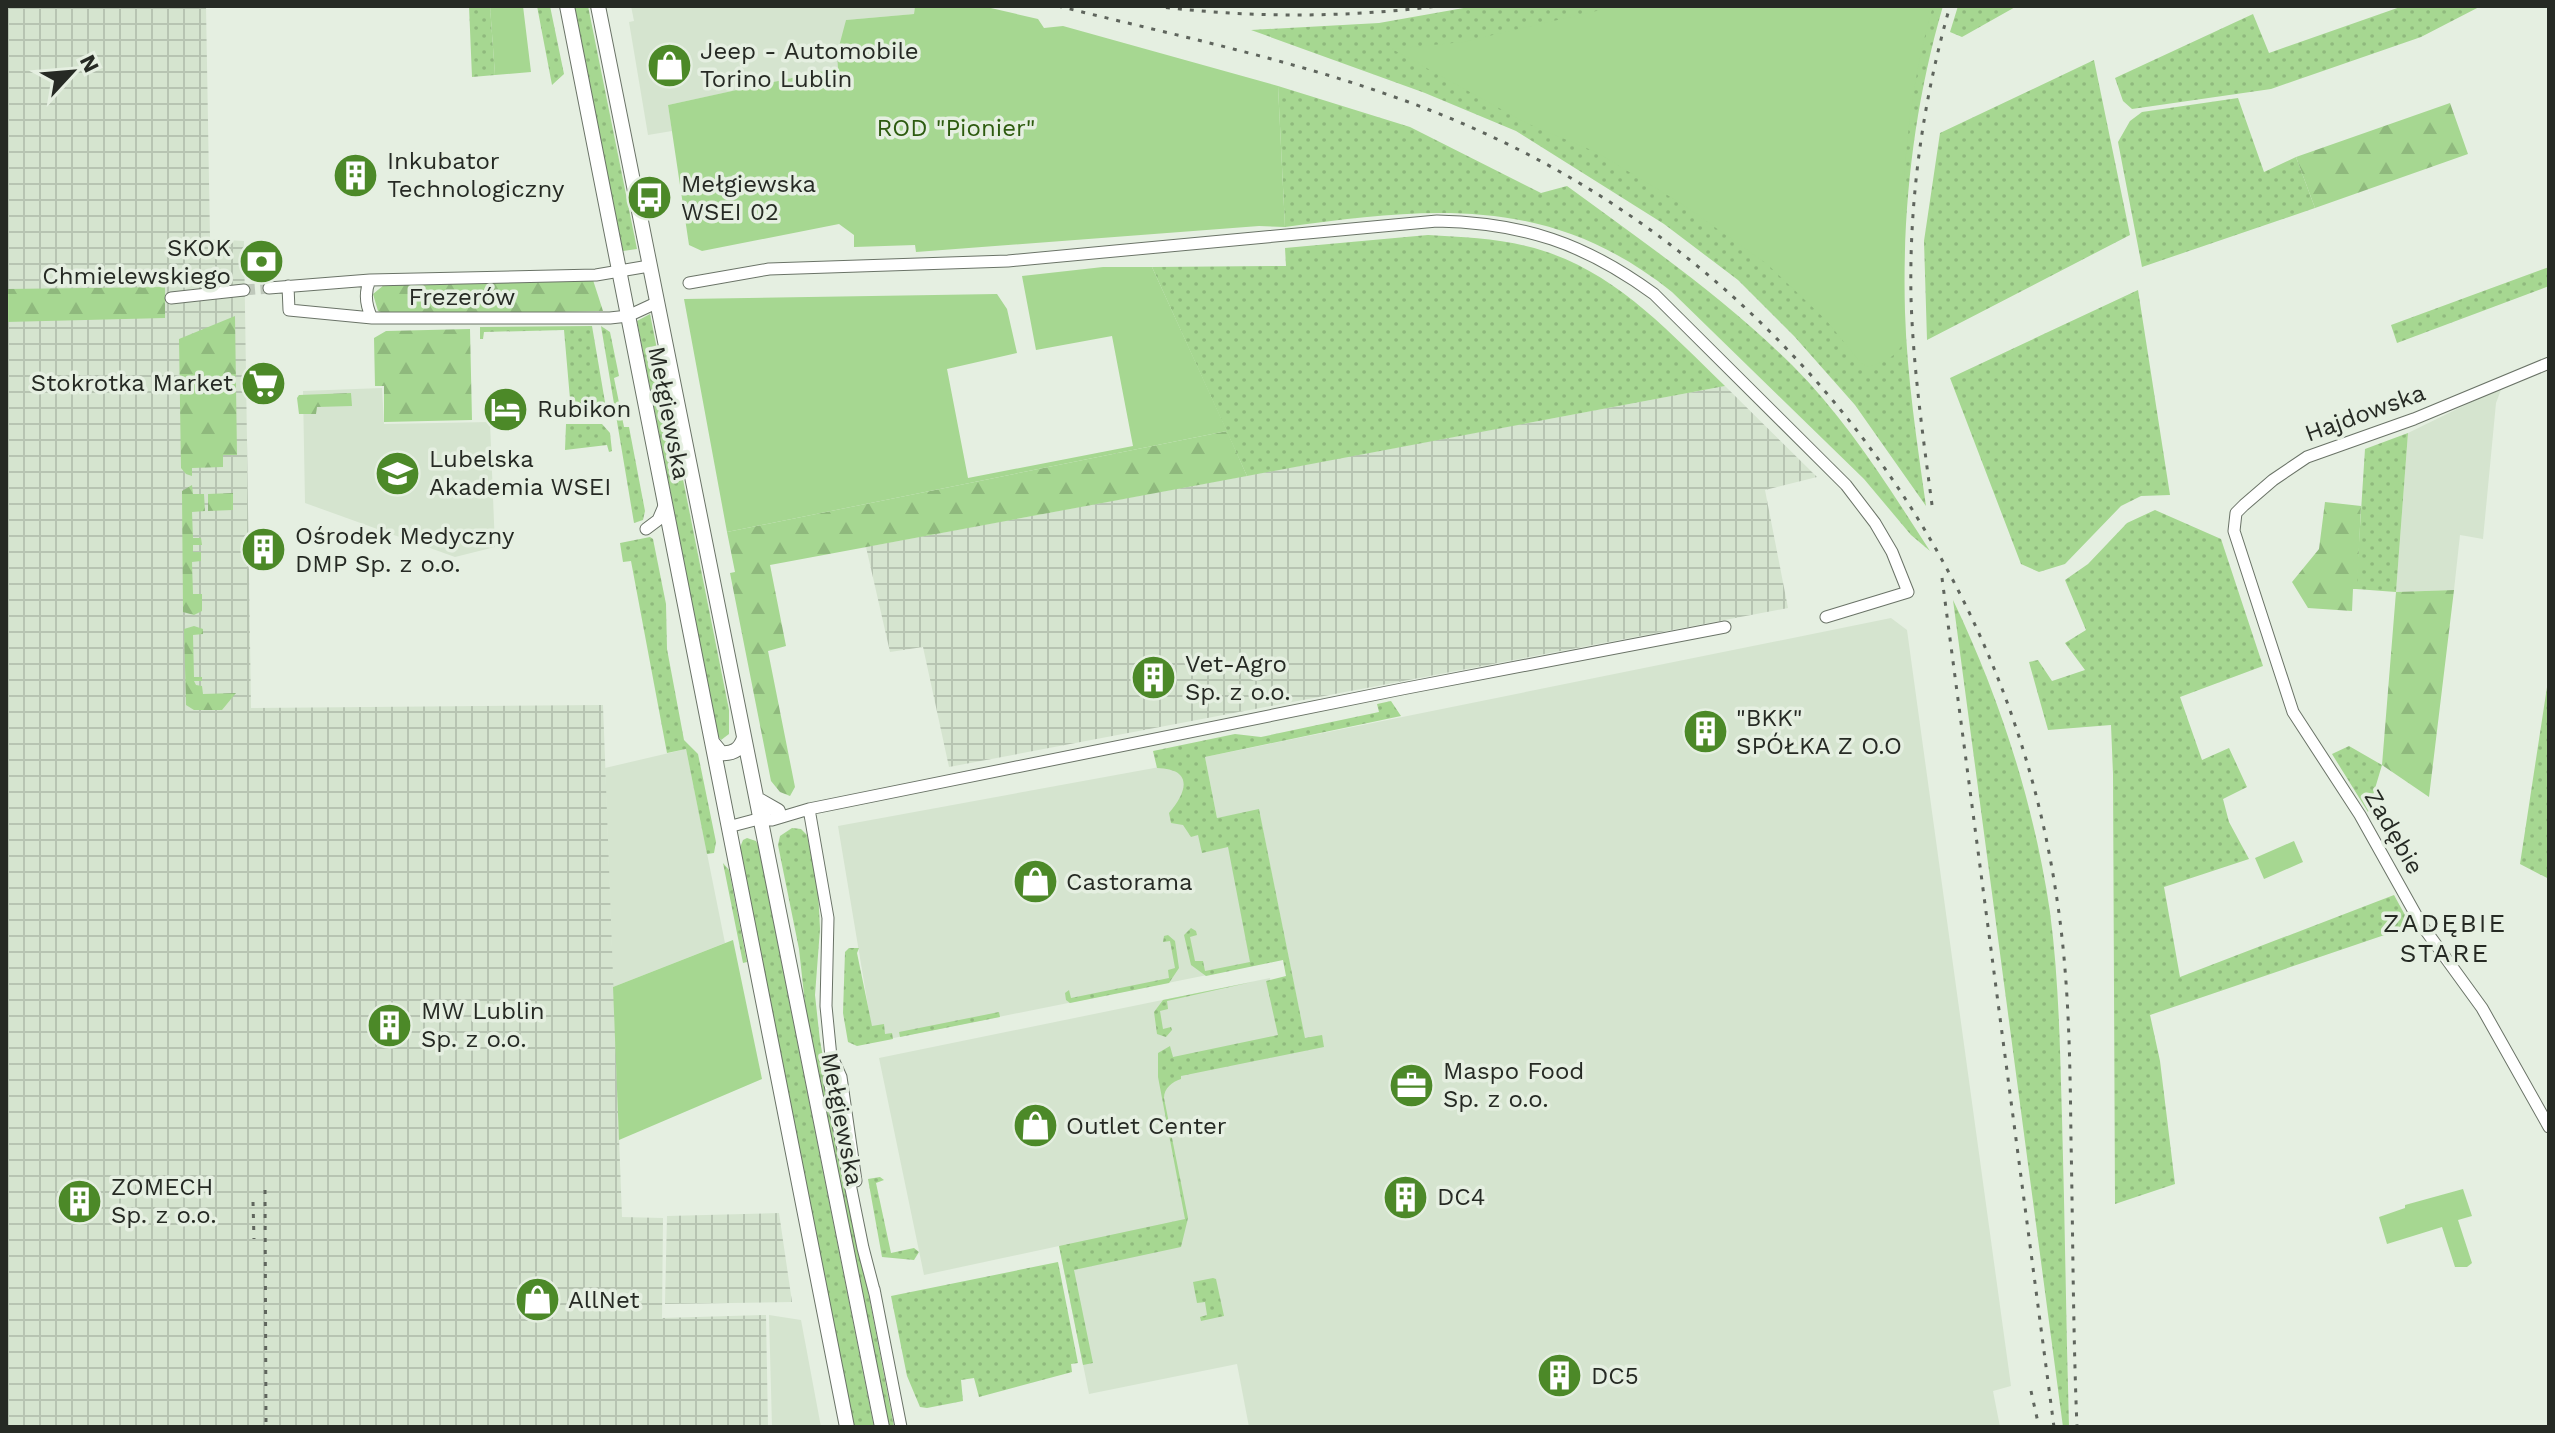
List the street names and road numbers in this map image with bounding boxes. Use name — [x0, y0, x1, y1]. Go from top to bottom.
street label: Frezerów — [409, 283, 515, 311]
street label: Mełgiewska — [642, 344, 696, 482]
street label: Hajdowska — [2301, 378, 2429, 448]
street label: Zadębie — [2359, 785, 2429, 879]
street label: Mełgiewska — [815, 1050, 869, 1188]

